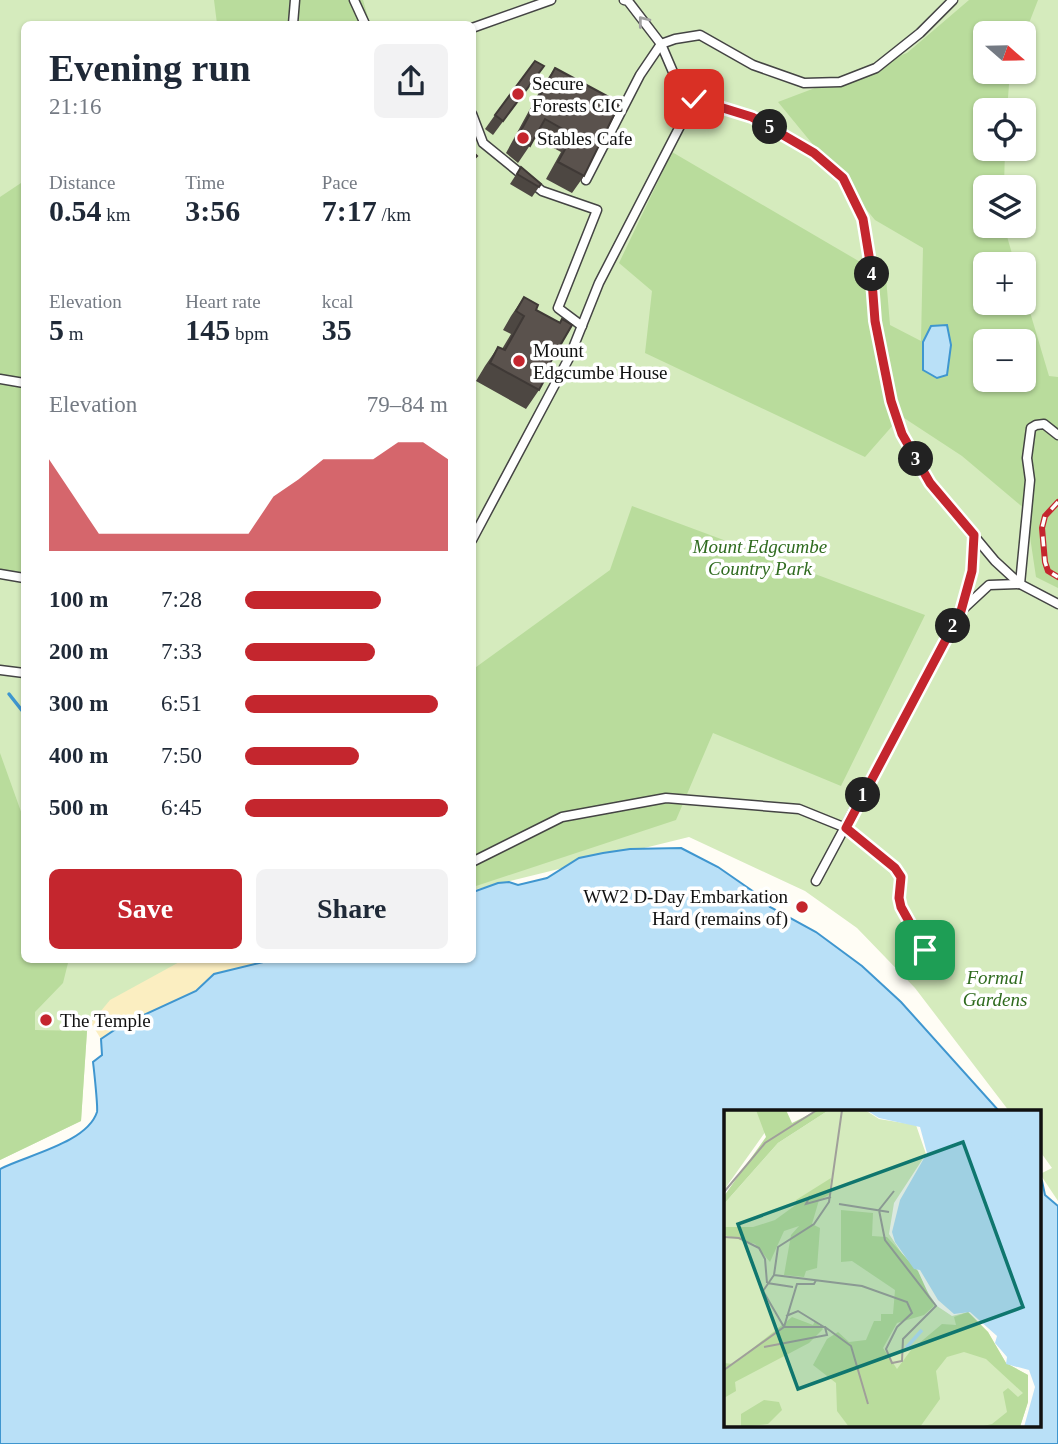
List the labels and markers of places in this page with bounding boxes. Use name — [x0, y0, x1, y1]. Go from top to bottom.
pin — [664, 69, 724, 129]
place label: Secure Forests CIC — [532, 73, 623, 116]
marker: Secure Forests CIC — [510, 86, 526, 102]
pin: 5 — [752, 110, 788, 144]
place label: Stables Cafe — [537, 128, 633, 149]
marker: Stables Cafe — [515, 130, 531, 146]
pin: 4 — [854, 256, 890, 292]
place label: Mount Edgcumbe House — [533, 340, 668, 383]
marker: Mount Edgcumbe House — [511, 353, 527, 369]
pin: 3 — [898, 442, 934, 476]
pin: 2 — [936, 608, 970, 644]
pin: 1 — [846, 778, 880, 812]
place label: WW2 D-Day Embarkation Hard (remains of) — [583, 886, 788, 930]
marker: WW2 D-Day Embarkation Hard (remains of) — [794, 899, 810, 915]
pin — [895, 920, 955, 980]
place label: The Temple — [60, 1010, 151, 1031]
marker: The Temple — [38, 1012, 54, 1028]

